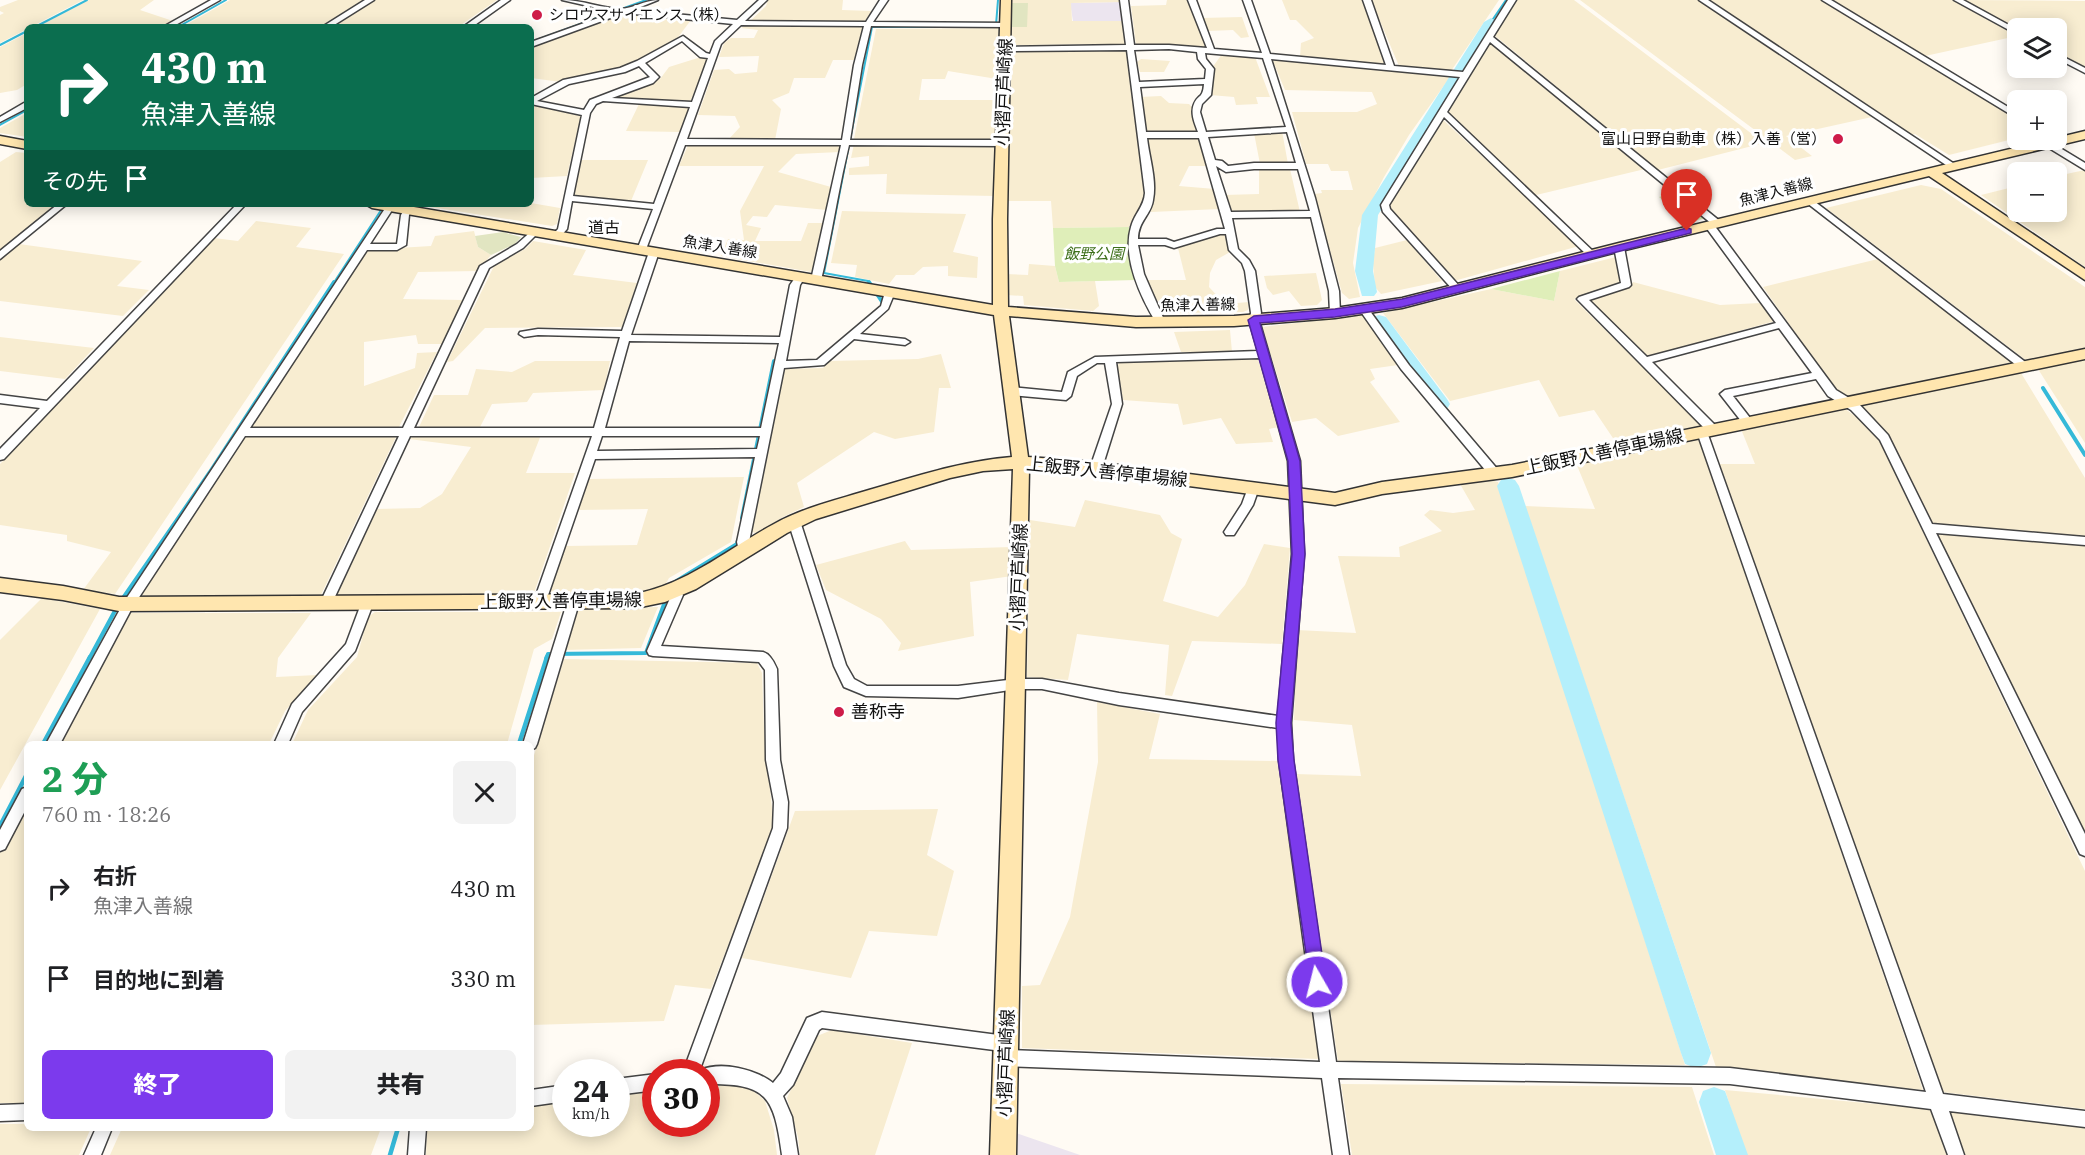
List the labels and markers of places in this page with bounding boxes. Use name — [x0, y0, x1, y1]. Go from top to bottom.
place label: シロウマサイエンス（株） — [549, 5, 729, 24]
marker: シロウマサイエンス（株） — [530, 8, 544, 22]
place label: 富山日野自動車（株）入善（営） — [1601, 129, 1826, 148]
marker: 富山日野自動車（株）入善（営） — [1831, 132, 1845, 146]
pin — [1661, 169, 1712, 231]
place label: 善称寺 — [851, 700, 905, 723]
marker: 善称寺 — [832, 705, 846, 719]

